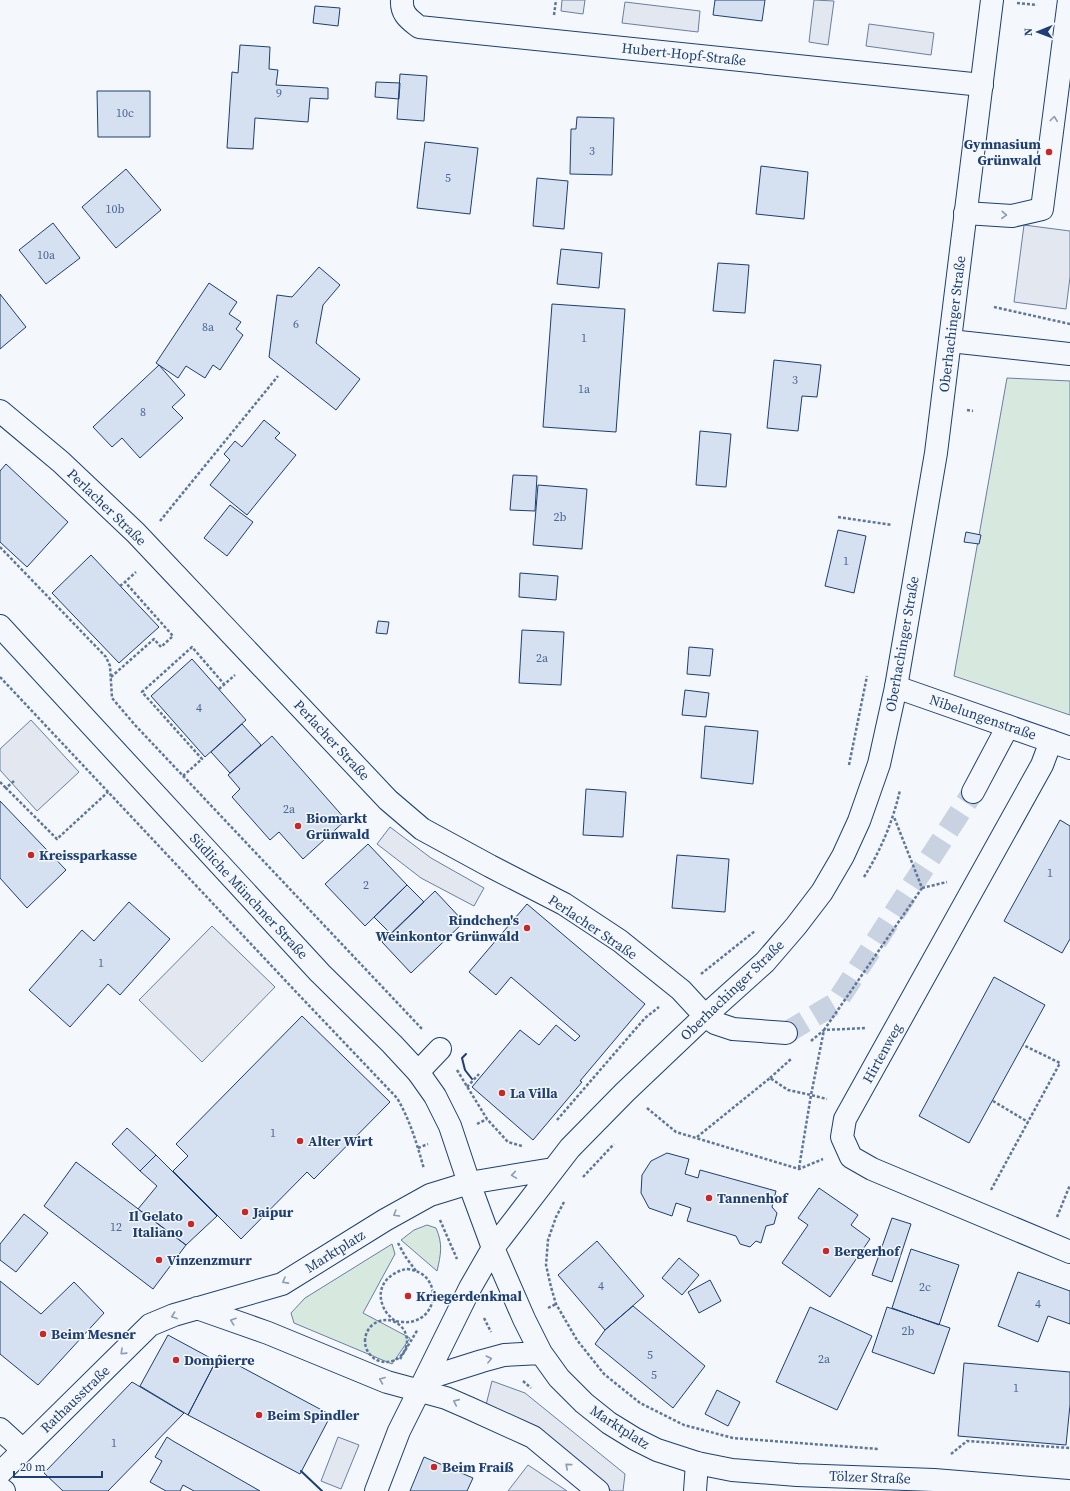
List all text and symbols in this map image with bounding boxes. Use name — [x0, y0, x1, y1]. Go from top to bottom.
north arrow — [1018, 12, 1058, 52]
text: N — [1021, 28, 1036, 36]
street label: Hubert-Hopf-Straße — [621, 38, 747, 70]
house number: 9 — [276, 85, 282, 101]
house number: 10c — [116, 105, 134, 121]
one-way arrow — [1049, 116, 1058, 122]
place label: Gymnasium Grünwald — [964, 134, 1042, 170]
house number: 3 — [589, 143, 595, 159]
marker: Gymnasium Grünwald — [1044, 147, 1054, 157]
house number: 5 — [445, 170, 451, 186]
house number: 10b — [106, 201, 125, 217]
one-way arrow — [1001, 211, 1007, 220]
house number: 10a — [37, 247, 56, 263]
street label: Oberhachinger Straße — [934, 255, 970, 393]
house number: 6 — [293, 316, 299, 332]
house number: 8a — [202, 319, 215, 335]
house number: 1 — [581, 330, 587, 346]
house number: 3 — [792, 372, 798, 388]
house number: 1a — [578, 381, 591, 397]
house number: 8 — [140, 404, 146, 420]
street label: Perlacher Straße — [63, 464, 151, 550]
house number: 2b — [554, 509, 567, 525]
house number: 1 — [843, 553, 849, 569]
street label: Oberhachinger Straße — [880, 575, 924, 713]
house number: 2a — [536, 650, 549, 666]
street label: Nibelungenstraße — [927, 689, 1039, 745]
street label: Perlacher Straße — [289, 695, 375, 785]
house number: 4 — [196, 700, 202, 716]
house number: 2a — [283, 801, 296, 817]
place label: Biomarkt Grünwald — [306, 808, 370, 844]
marker: Biomarkt Grünwald — [293, 821, 303, 831]
street label: Südliche Münchner Straße — [185, 829, 313, 963]
place label: Kreissparkasse — [39, 845, 137, 865]
marker: Kreissparkasse — [26, 850, 36, 860]
house number: 1 — [1047, 865, 1053, 881]
house number: 2 — [363, 877, 369, 893]
street label: Perlacher Straße — [545, 890, 641, 964]
place label: Rindchen's Weinkontor Grünwald — [376, 910, 520, 946]
marker: Rindchen's Weinkontor Grünwald — [522, 923, 532, 933]
street label: Oberhachinger Straße — [676, 935, 788, 1045]
house number: 1 — [98, 955, 104, 971]
street label: Hirtenweg — [857, 1019, 907, 1087]
place label: La Villa — [510, 1083, 558, 1103]
marker: La Villa — [497, 1088, 507, 1098]
house number: 1 — [270, 1125, 276, 1141]
place label: Alter Wirt — [308, 1131, 374, 1151]
marker: Alter Wirt — [295, 1136, 305, 1146]
one-way arrow — [511, 1170, 517, 1179]
place label: Tannenhof — [717, 1188, 789, 1208]
marker: Tannenhof — [704, 1193, 714, 1203]
place label: Jaipur — [252, 1202, 294, 1222]
place label: Il Gelato Italiano — [129, 1206, 183, 1242]
marker: Jaipur — [240, 1207, 250, 1217]
one-way arrow — [393, 1209, 400, 1216]
house number: 12 — [110, 1219, 122, 1235]
marker: Il Gelato Italiano — [186, 1219, 196, 1229]
street label: Marktplatz — [301, 1224, 369, 1277]
place label: Bergerhof — [834, 1241, 901, 1261]
marker: Bergerhof — [821, 1246, 831, 1256]
place label: Vinzenzmurr — [167, 1250, 252, 1270]
marker: Vinzenzmurr — [154, 1255, 164, 1265]
one-way arrow — [282, 1277, 289, 1284]
house number: 4 — [598, 1278, 604, 1294]
house number: 2c — [919, 1279, 931, 1295]
place label: Kriegerdenkmal — [416, 1286, 523, 1306]
marker: Kriegerdenkmal — [403, 1291, 413, 1301]
house number: 4 — [1035, 1296, 1041, 1312]
one-way arrow — [170, 1311, 177, 1319]
one-way arrow — [230, 1317, 237, 1325]
house number: 2b — [902, 1323, 915, 1339]
place label: Beim Mesner — [51, 1324, 136, 1344]
marker: Beim Mesner — [38, 1329, 48, 1339]
house number: 5 — [647, 1347, 653, 1363]
one-way arrow — [120, 1348, 128, 1355]
place label: Dompierre — [184, 1350, 255, 1370]
house number: 2a — [818, 1351, 831, 1367]
marker: Dompierre — [171, 1355, 181, 1365]
one-way arrow — [485, 1355, 492, 1364]
street label: Rathausstraße — [36, 1361, 114, 1437]
house number: 5 — [651, 1367, 657, 1383]
one-way arrow — [378, 1376, 385, 1384]
house number: 1 — [1013, 1380, 1019, 1396]
one-way arrow — [452, 1399, 460, 1407]
street label: Marktplatz — [586, 1400, 654, 1454]
place label: Beim Spindler — [267, 1405, 360, 1425]
marker: Beim Spindler — [254, 1410, 264, 1420]
house number: 1 — [111, 1435, 117, 1451]
scale bar — [14, 1453, 102, 1479]
place label: Beim Fraiß — [442, 1457, 514, 1477]
text: 20 m — [20, 1459, 46, 1475]
marker: Beim Fraiß — [429, 1462, 439, 1472]
one-way arrow — [565, 1464, 572, 1471]
street label: Tölzer Straße — [829, 1466, 911, 1488]

